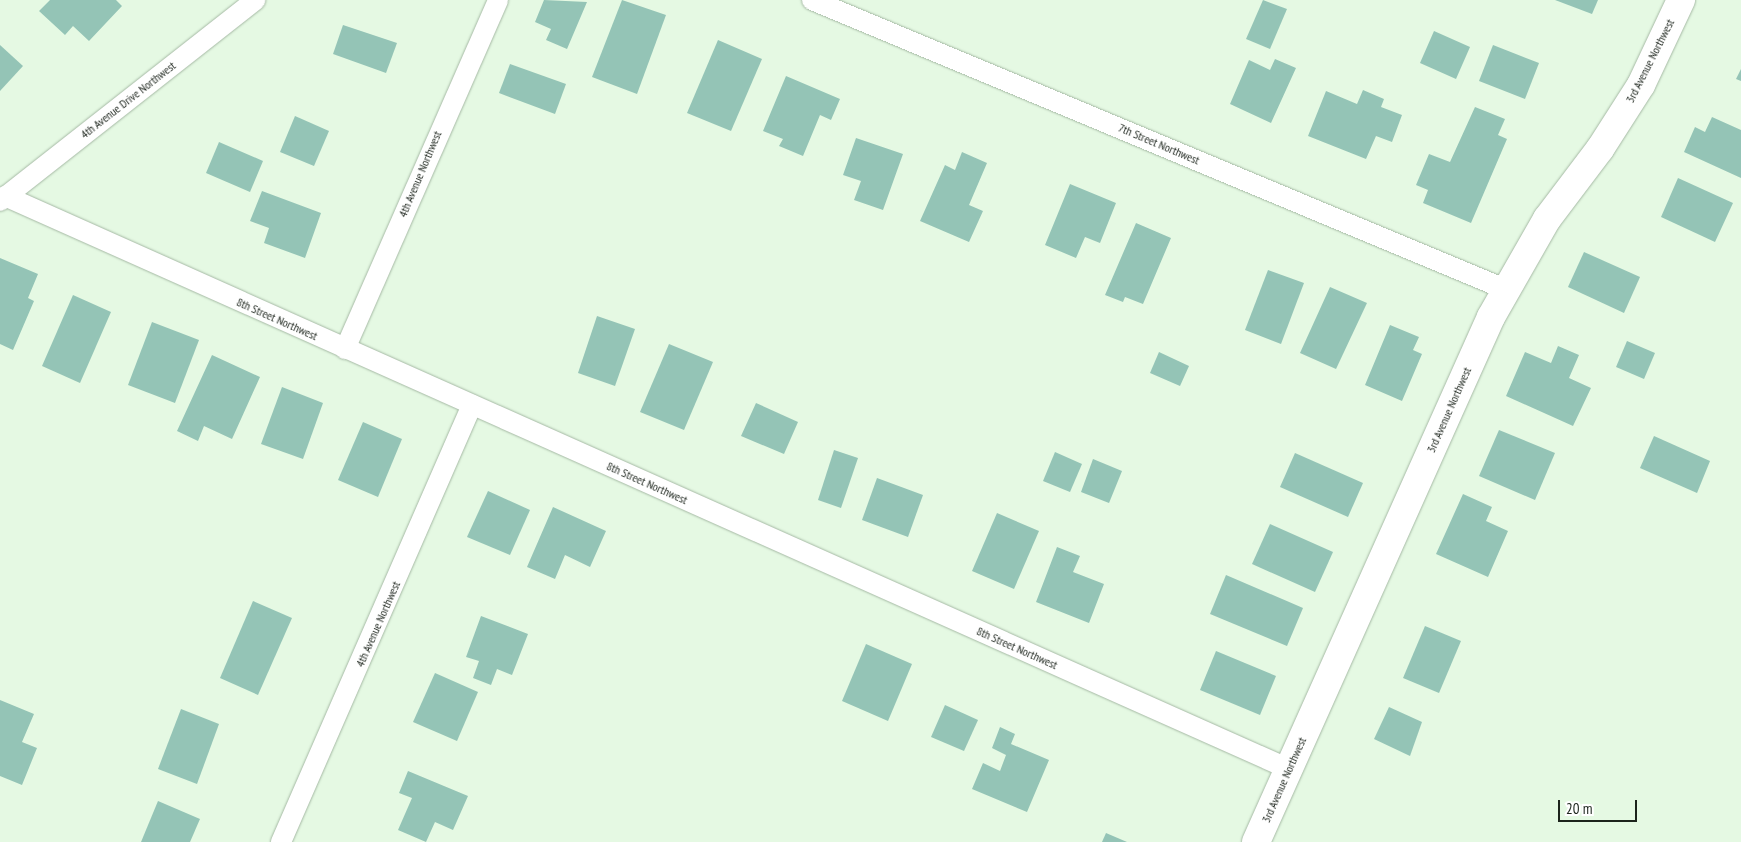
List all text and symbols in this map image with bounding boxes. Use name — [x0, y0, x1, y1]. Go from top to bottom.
street label: 3rd Avenue Northwest — [1623, 17, 1677, 105]
street label: 4th Avenue Drive Northwest — [78, 58, 178, 142]
street label: 7th Street Northwest — [1116, 120, 1202, 168]
street label: 4th Avenue Northwest — [395, 129, 445, 219]
street label: 8th Street Northwest — [234, 295, 320, 343]
street label: 3rd Avenue Northwest — [1424, 365, 1474, 455]
street label: 8th Street Northwest — [604, 459, 690, 507]
street label: 4th Avenue Northwest — [353, 579, 403, 669]
street label: 8th Street Northwest — [974, 624, 1060, 672]
street label: 3rd Avenue Northwest — [1259, 735, 1309, 825]
scale bar — [1561, 790, 1640, 822]
text: 20 m — [1566, 799, 1592, 818]

